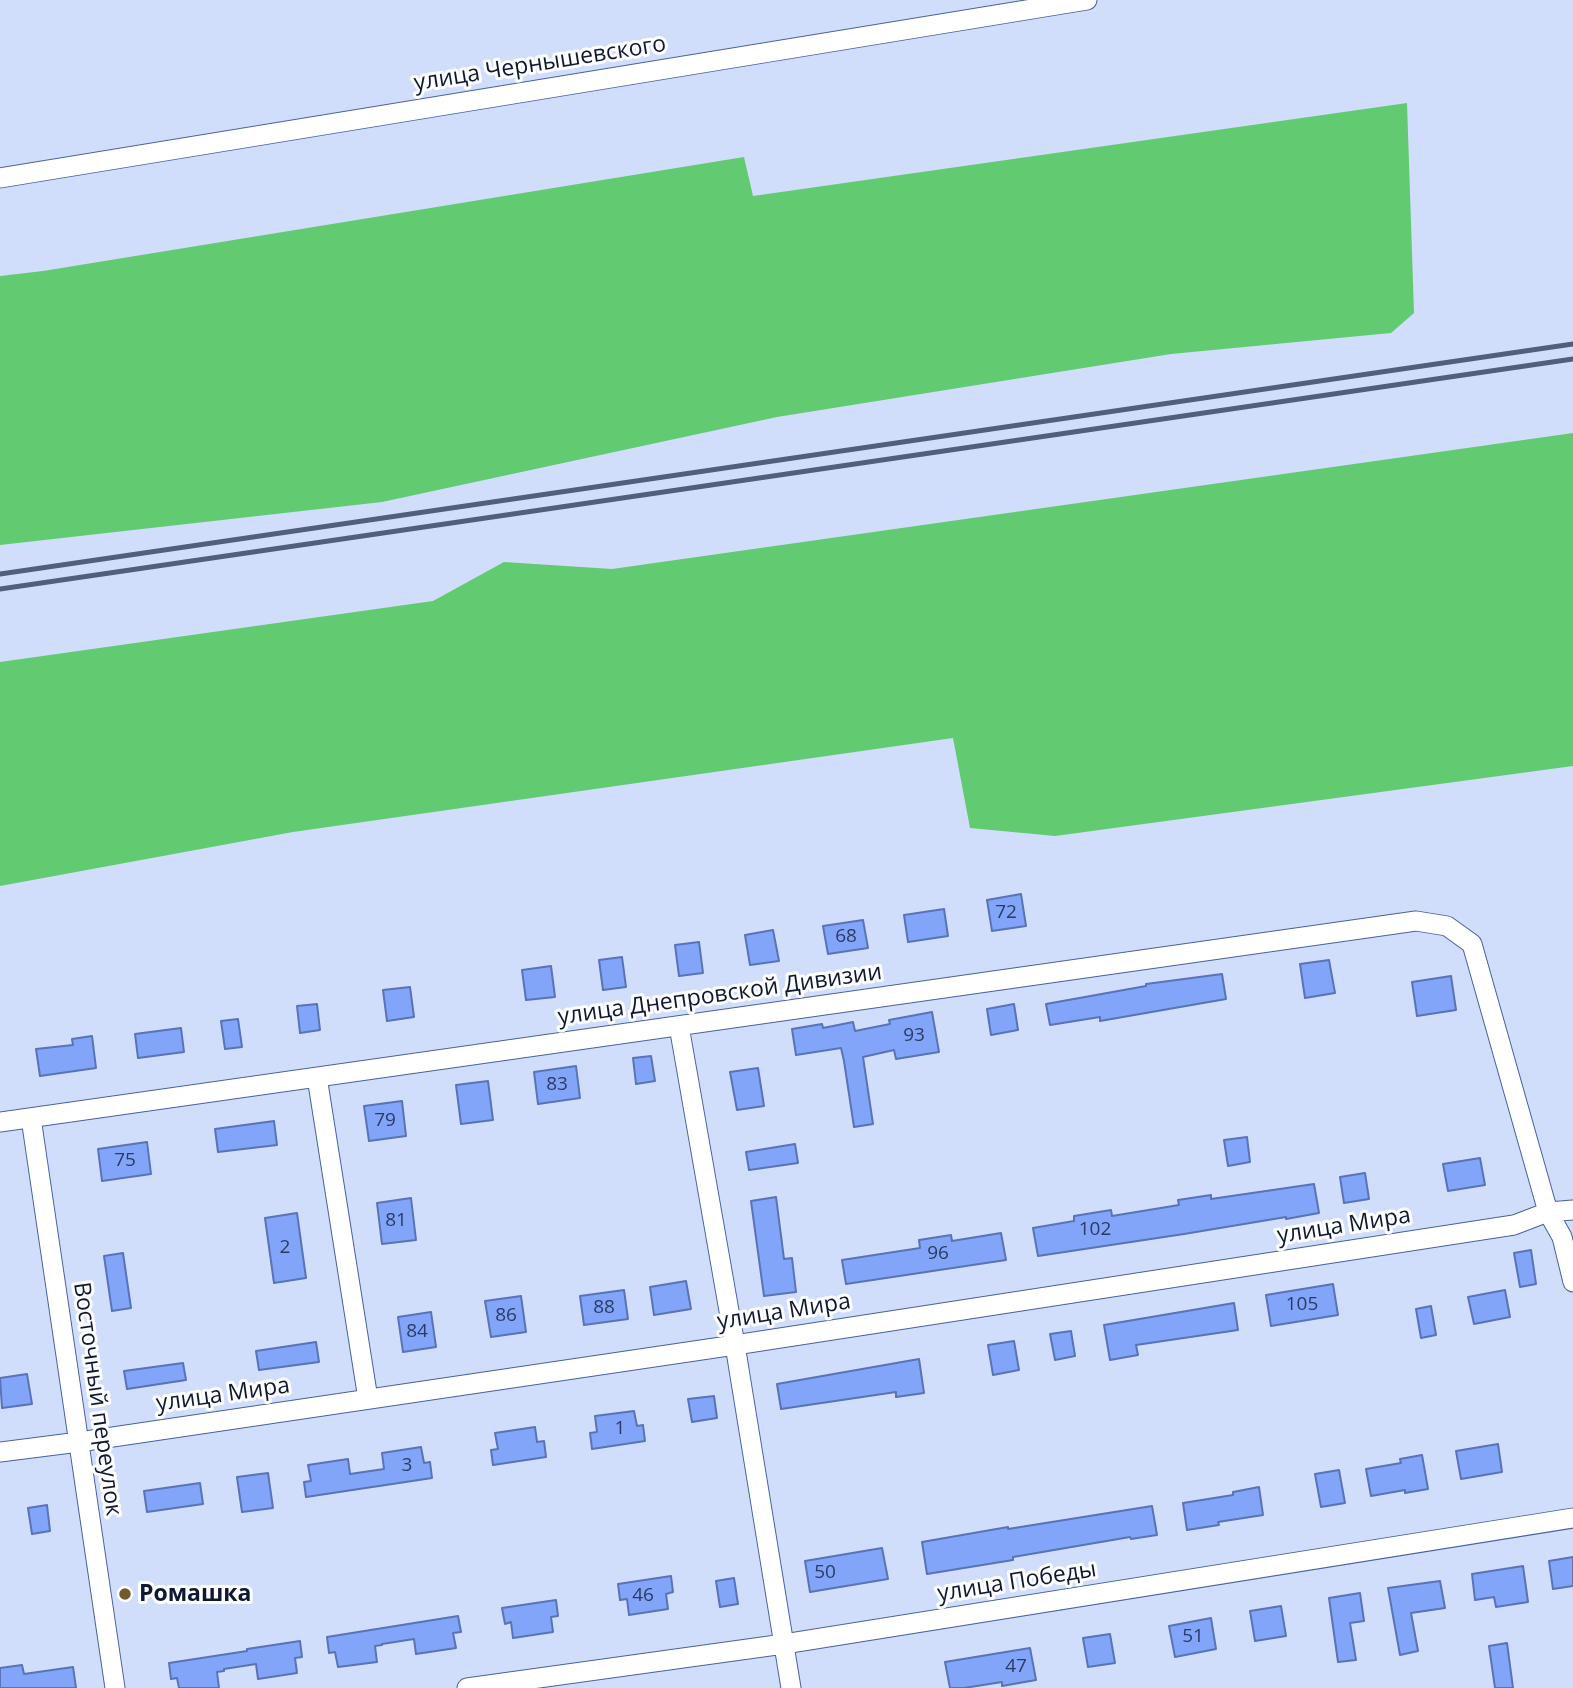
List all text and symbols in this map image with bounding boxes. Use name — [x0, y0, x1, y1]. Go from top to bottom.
street label: улица Чернышевского — [412, 30, 668, 98]
house number: 72 — [995, 902, 1017, 924]
house number: 68 — [835, 926, 857, 948]
street label: улица Днепровской Дивизии — [556, 959, 884, 1031]
house number: 93 — [903, 1025, 925, 1047]
house number: 83 — [546, 1074, 568, 1096]
house number: 79 — [374, 1110, 396, 1132]
house number: 75 — [114, 1150, 136, 1172]
street label: улица Мира — [1275, 1202, 1413, 1250]
house number: 81 — [385, 1210, 407, 1232]
house number: 102 — [1079, 1219, 1111, 1241]
house number: 2 — [280, 1237, 290, 1259]
house number: 96 — [927, 1243, 949, 1265]
street label: Восточный переулок — [67, 1280, 127, 1518]
street label: улица Мира — [715, 1288, 853, 1336]
house number: 105 — [1286, 1294, 1318, 1316]
house number: 88 — [593, 1297, 615, 1319]
house number: 86 — [495, 1305, 517, 1327]
house number: 84 — [406, 1321, 428, 1343]
street label: улица Мира — [154, 1372, 292, 1418]
house number: 1 — [615, 1418, 625, 1440]
house number: 3 — [402, 1455, 412, 1477]
street label: улица Победы — [936, 1556, 1098, 1608]
house number: 50 — [814, 1562, 836, 1584]
place label: Ромашка — [139, 1580, 251, 1608]
house number: 46 — [632, 1585, 654, 1607]
marker: Ромашка — [117, 1586, 133, 1602]
house number: 51 — [1182, 1626, 1204, 1648]
house number: 47 — [1005, 1656, 1027, 1678]

